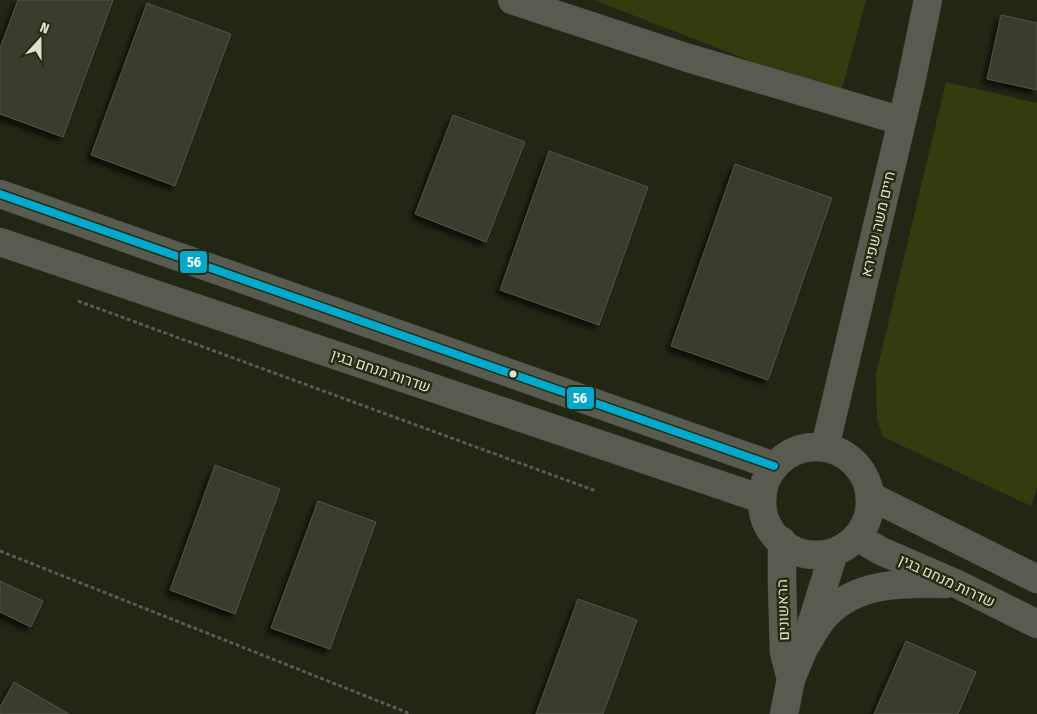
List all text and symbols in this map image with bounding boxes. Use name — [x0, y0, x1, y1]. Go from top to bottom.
north arrow — [15, 15, 65, 65]
text: N — [38, 19, 51, 38]
street label: חיים משה שפירא — [857, 169, 899, 279]
line badge: 56 — [179, 250, 208, 274]
text: 56 — [187, 254, 201, 271]
street label: שדרות מנחם בגין — [329, 346, 433, 396]
unlabelled marker — [508, 369, 518, 379]
line badge: 56 — [566, 386, 595, 410]
text: 56 — [573, 390, 587, 407]
street label: שדרות מנחם בגין — [896, 551, 998, 611]
street label: הראשונים — [773, 579, 793, 641]

